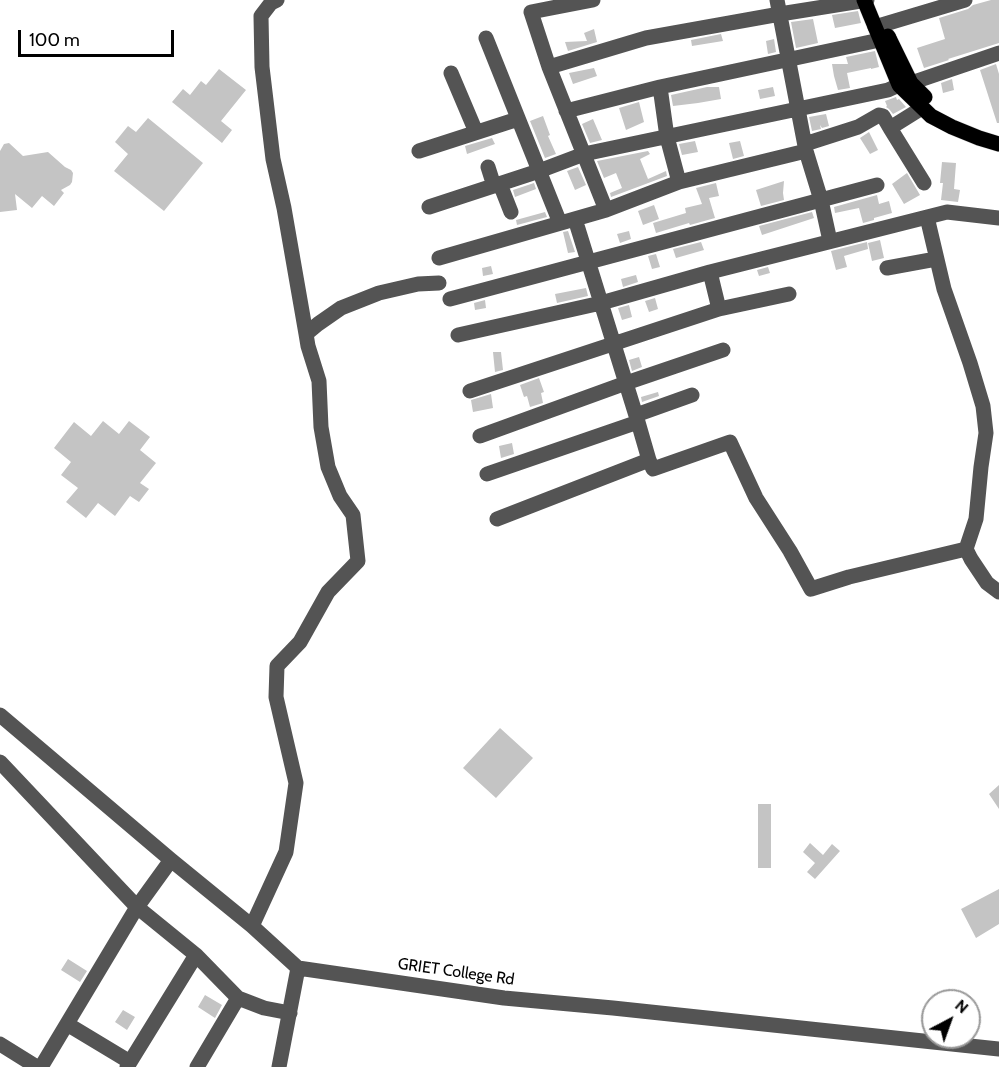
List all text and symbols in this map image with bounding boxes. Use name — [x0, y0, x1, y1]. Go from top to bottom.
scale bar — [21, 18, 177, 56]
text: 100 m — [29, 29, 80, 51]
street label: GRIET College Rd — [396, 954, 516, 990]
north arrow — [921, 989, 981, 1049]
text: N — [951, 996, 972, 1017]

